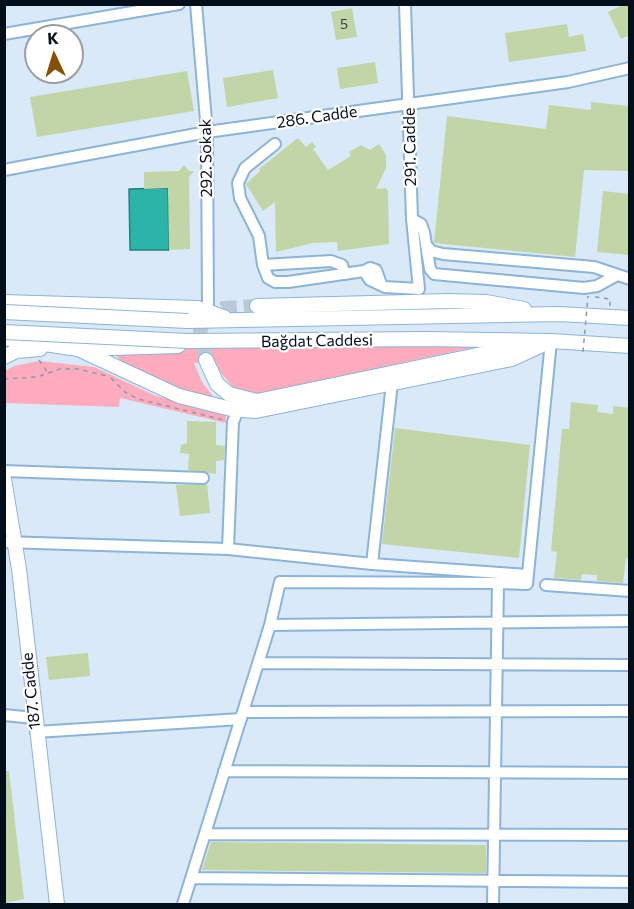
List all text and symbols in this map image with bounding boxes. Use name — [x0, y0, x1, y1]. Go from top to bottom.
house number: 5 — [340, 16, 348, 32]
north arrow — [24, 24, 84, 84]
text: K — [47, 28, 59, 47]
street label: 286. Cadde — [276, 102, 358, 132]
street label: 291. Cadde — [400, 108, 420, 186]
street label: 292. Sokak — [196, 118, 216, 198]
street label: Bağdat Caddesi — [261, 330, 373, 352]
street label: 187. Cadde — [17, 652, 45, 730]

